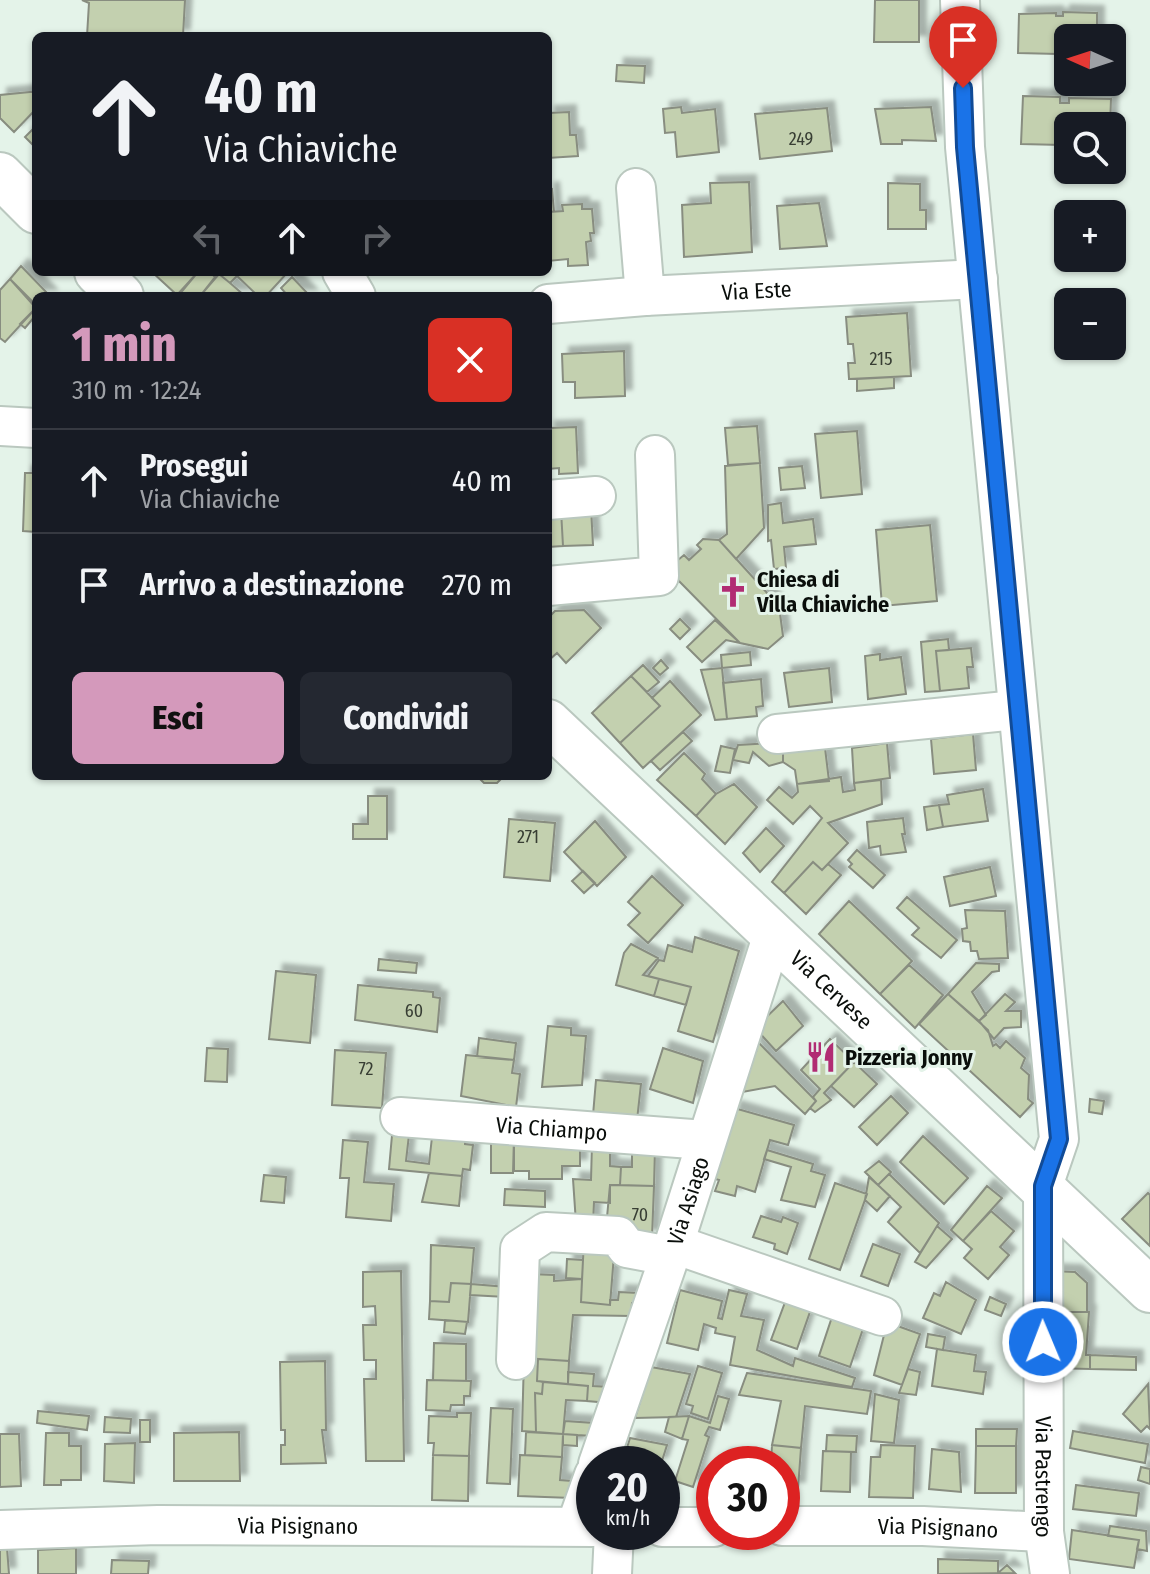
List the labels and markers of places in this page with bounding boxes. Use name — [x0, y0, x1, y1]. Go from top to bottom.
pin — [929, 6, 997, 88]
place label: Chiesa di Villa Chiaviche — [756, 566, 889, 618]
church icon: Chiesa di Villa Chiaviche — [716, 575, 750, 609]
restaurant icon: Pizzeria Jonny — [804, 1040, 838, 1074]
place label: Pizzeria Jonny — [845, 1044, 973, 1071]

